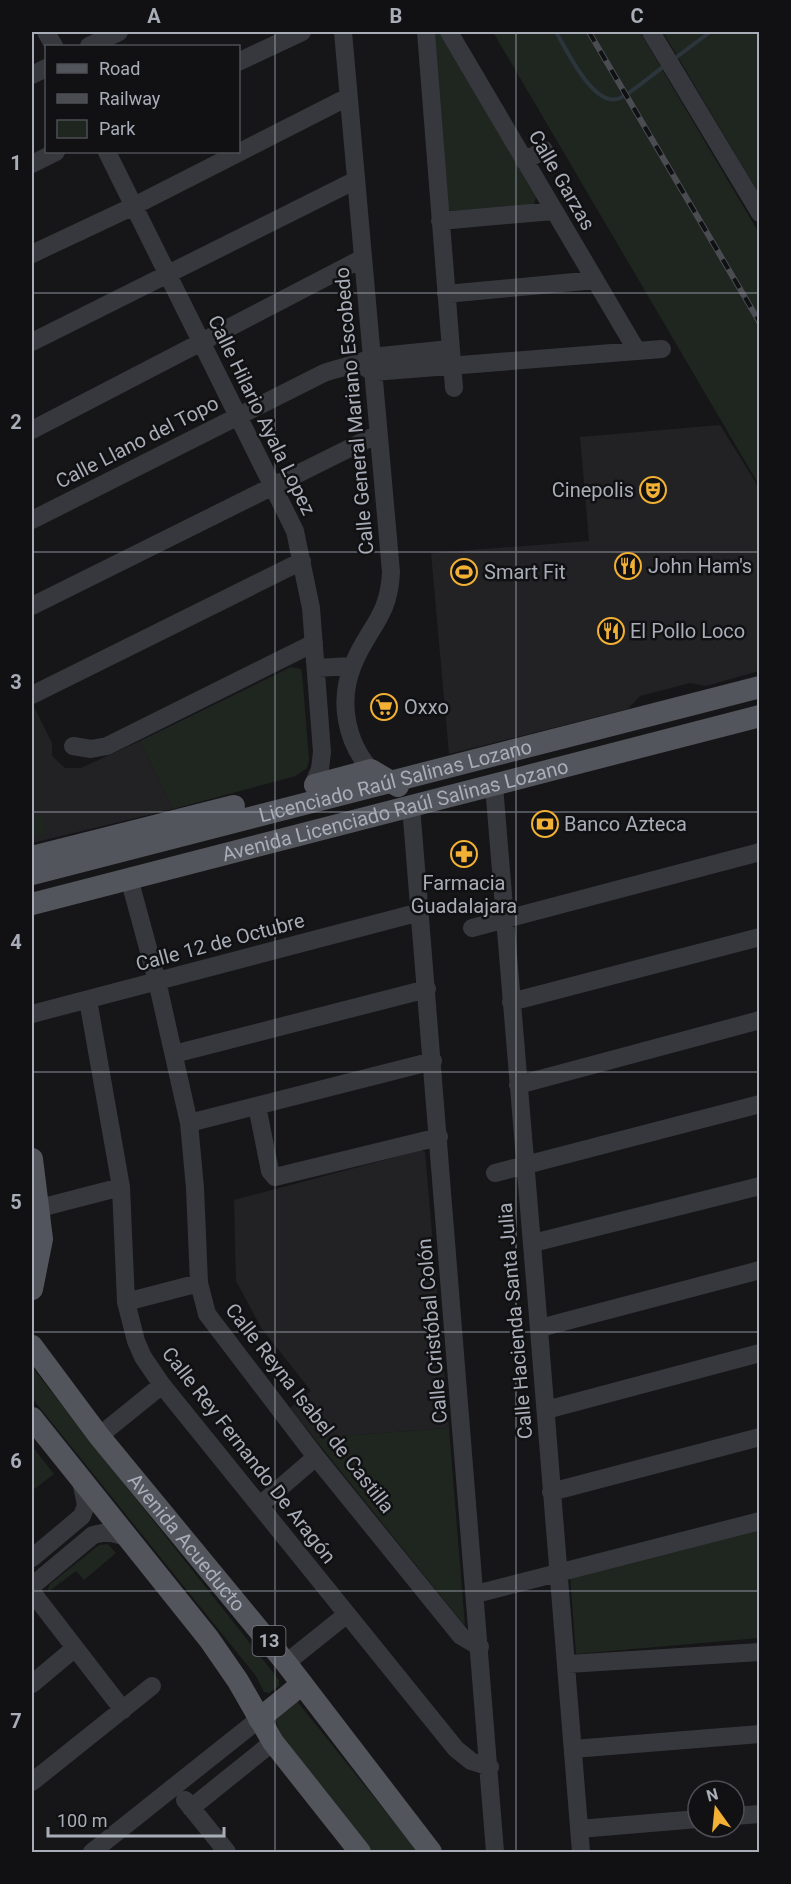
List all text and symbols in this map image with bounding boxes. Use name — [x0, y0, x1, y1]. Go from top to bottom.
text: A — [147, 4, 161, 28]
text: B — [390, 4, 402, 28]
text: C — [630, 4, 644, 28]
legend — [45, 45, 240, 153]
text: Road — [99, 58, 140, 79]
text: Railway — [99, 88, 161, 109]
text: Park — [99, 118, 136, 139]
street label: Calle Garzas — [524, 126, 600, 234]
text: 1 — [10, 151, 22, 175]
street label: Calle General Mariano Escobedo — [329, 266, 379, 556]
street label: Calle Hilario Ayala Lopez — [203, 311, 321, 519]
street label: Calle Llano del Topo — [52, 391, 222, 493]
text: 2 — [10, 410, 22, 434]
theatre icon: Cinepolis — [638, 475, 668, 505]
place label: Cinepolis — [552, 478, 634, 502]
restaurant icon: John Ham's — [613, 551, 643, 581]
place label: John Ham's — [648, 554, 752, 578]
sports icon: Smart Fit — [449, 557, 479, 587]
place label: Smart Fit — [484, 560, 566, 584]
restaurant icon: El Pollo Loco — [596, 616, 626, 646]
place label: El Pollo Loco — [630, 619, 745, 643]
text: 3 — [10, 670, 22, 694]
supermarket icon: Oxxo — [369, 692, 399, 722]
place label: Oxxo — [404, 695, 449, 719]
street label: Licenciado Raúl Salinas Lozano — [256, 734, 534, 827]
street label: Avenida Licenciado Raúl Salinas Lozano — [219, 754, 571, 866]
bank icon: Banco Azteca — [530, 809, 560, 839]
place label: Banco Azteca — [564, 812, 687, 836]
pharmacy icon: Farmacia Guadalajara — [449, 839, 479, 869]
place label: Farmacia Guadalajara — [411, 871, 517, 918]
street label: Calle 12 de Octubre — [133, 908, 307, 976]
text: 4 — [10, 930, 22, 954]
text: 5 — [10, 1190, 22, 1214]
street label: Calle Hacienda Santa Julia — [493, 1202, 537, 1440]
street label: Calle Cristóbal Colón — [412, 1238, 452, 1424]
street label: Calle Reyna Isabel de Castilla — [221, 1298, 399, 1518]
street label: Calle Rey Fernando De Aragón — [157, 1342, 341, 1568]
text: 6 — [10, 1449, 22, 1473]
street label: Avenida Acueducto — [123, 1469, 250, 1616]
road number: 13 — [252, 1626, 286, 1656]
text: 7 — [10, 1709, 22, 1733]
north arrow — [686, 1779, 746, 1839]
text: N — [704, 1784, 720, 1806]
scale bar — [48, 1800, 224, 1838]
text: 100 m — [57, 1810, 108, 1831]

